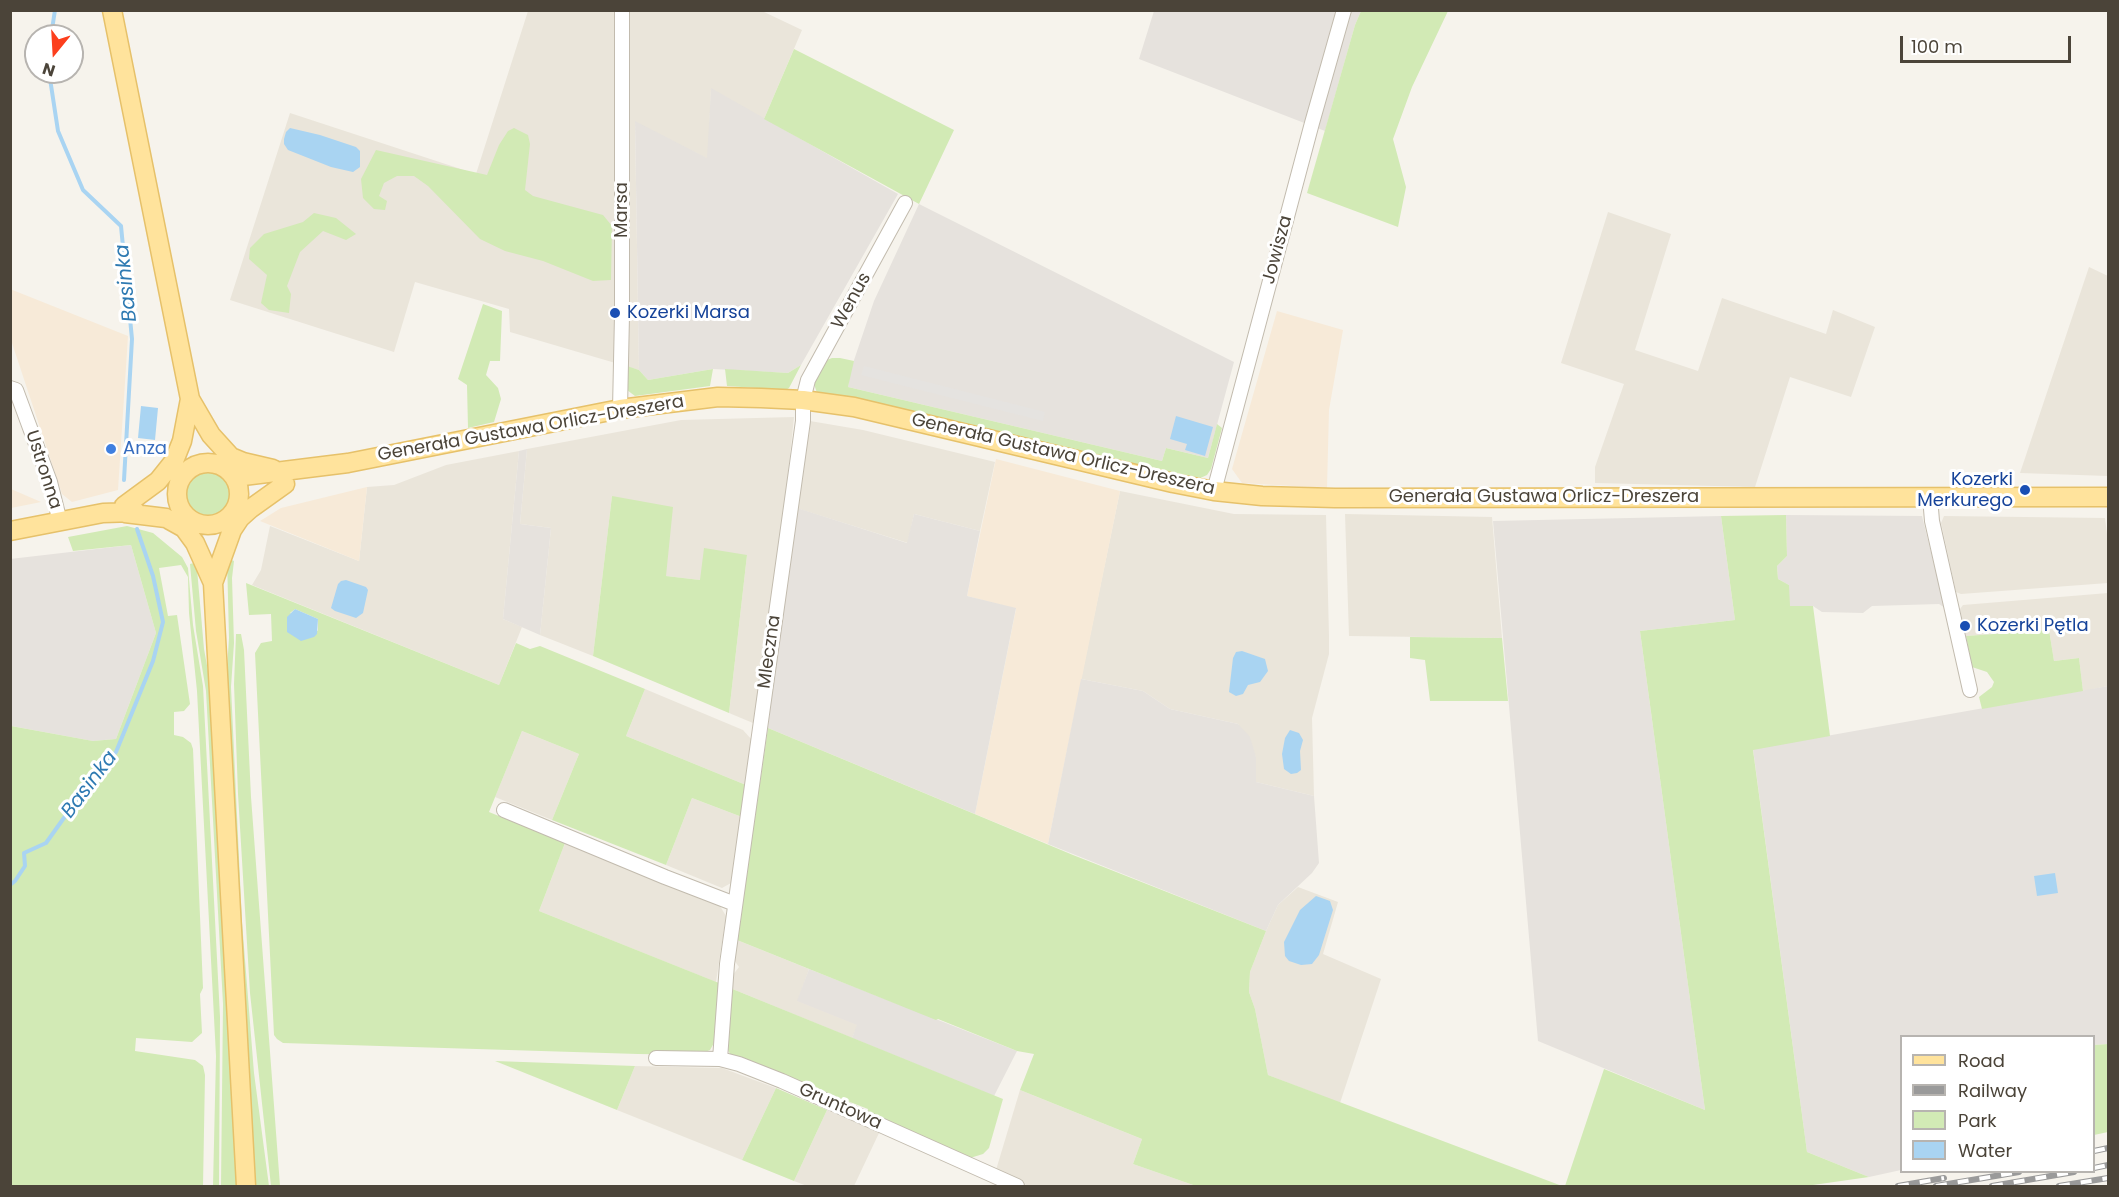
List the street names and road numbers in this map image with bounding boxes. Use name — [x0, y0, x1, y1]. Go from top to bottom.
street label: Marsa — [611, 182, 633, 238]
street label: Jowisza — [1259, 213, 1297, 287]
street label: Wenus — [828, 269, 876, 333]
street label: Generała Gustawa Orlicz-Dreszera — [376, 391, 686, 467]
street label: Generała Gustawa Orlicz-Dreszera — [909, 410, 1217, 500]
street label: Ustronna — [20, 428, 66, 512]
street label: Generała Gustawa Orlicz-Dreszera — [1389, 486, 1699, 508]
street label: Mleczna — [754, 614, 786, 690]
street label: Gruntowa — [795, 1079, 885, 1135]

